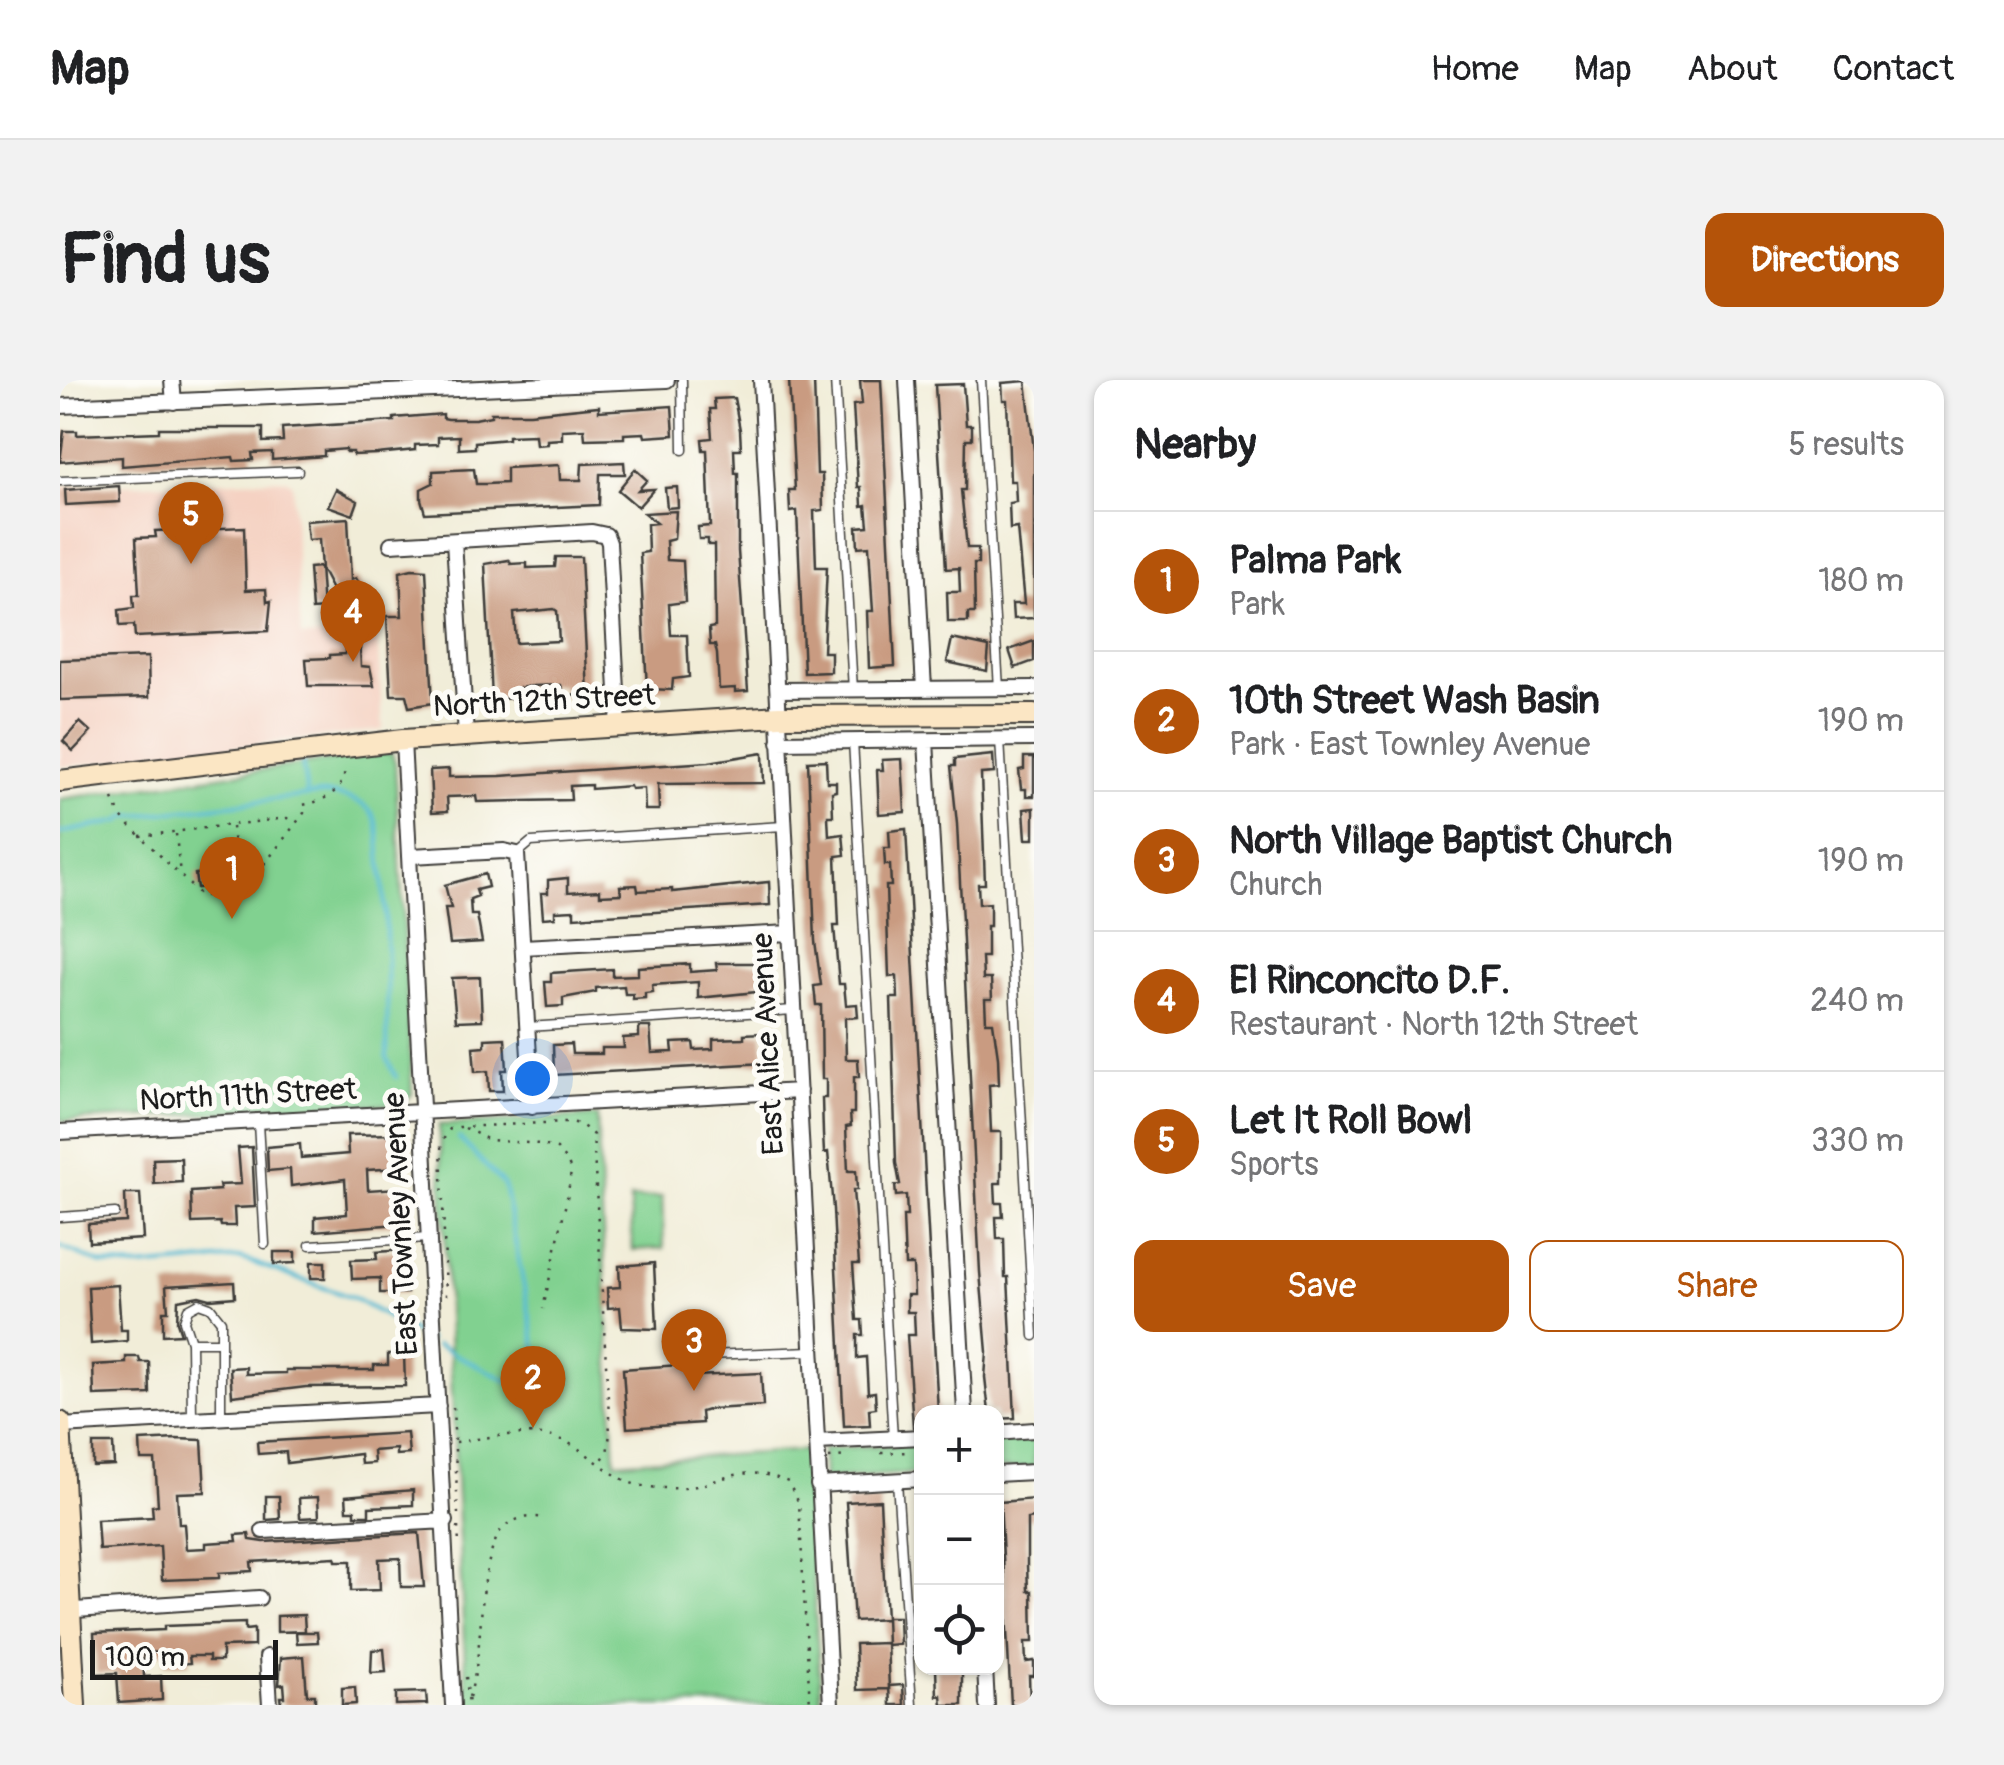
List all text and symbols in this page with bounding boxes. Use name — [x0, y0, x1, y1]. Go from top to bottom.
text: Map — [50, 39, 130, 99]
text: Home — [1431, 47, 1519, 91]
text: Map — [1574, 47, 1632, 91]
text: About — [1687, 47, 1777, 91]
text: Contact — [1832, 47, 1954, 91]
button: Directions — [1705, 213, 1944, 307]
text: Find us — [60, 216, 270, 304]
text: Nearby — [1134, 419, 1256, 471]
text: 5 results — [1789, 425, 1904, 465]
pin: 5 — [158, 481, 224, 564]
text: Palma Park — [1229, 537, 1401, 585]
text: 1 — [1160, 561, 1173, 601]
text: 180 m — [1818, 561, 1904, 601]
pin: 4 — [320, 580, 386, 662]
text: Park — [1229, 585, 1285, 625]
street label: North 12th Street — [432, 677, 657, 725]
text: 10th Street Wash Basin — [1229, 677, 1600, 725]
text: 2 — [1158, 701, 1175, 741]
text: 190 m — [1818, 701, 1904, 741]
text: Park · East Townley Avenue — [1229, 725, 1590, 765]
text: North Village Baptist Church — [1229, 817, 1672, 865]
pin: 1 — [200, 836, 264, 919]
text: 3 — [1158, 841, 1175, 881]
text: 190 m — [1818, 841, 1904, 881]
text: Church — [1229, 865, 1323, 905]
street label: East Alice Avenue — [744, 932, 792, 1156]
text: El Rinconcito D.F. — [1229, 957, 1510, 1005]
text: 4 — [1157, 981, 1176, 1021]
text: 240 m — [1810, 981, 1904, 1021]
text: Restaurant · North 12th Street — [1229, 1005, 1638, 1045]
your location — [507, 1053, 558, 1104]
street label: North 11th Street — [139, 1071, 358, 1119]
street label: East Townley Avenue — [376, 1091, 426, 1356]
text: Let It Roll Bowl — [1229, 1097, 1472, 1145]
text: 5 — [1158, 1121, 1175, 1161]
text: 330 m — [1811, 1121, 1904, 1161]
text: Sports — [1229, 1145, 1319, 1185]
button: Save — [1134, 1240, 1509, 1332]
button: Share — [1529, 1240, 1904, 1332]
pin: 3 — [662, 1308, 726, 1391]
pin: 2 — [500, 1346, 566, 1428]
map controls — [914, 1405, 1004, 1675]
button: + — [914, 1405, 1004, 1495]
button: − — [914, 1495, 1004, 1585]
button: locate — [914, 1585, 1004, 1675]
scale bar — [90, 1635, 278, 1680]
text: 100 m — [105, 1640, 185, 1675]

